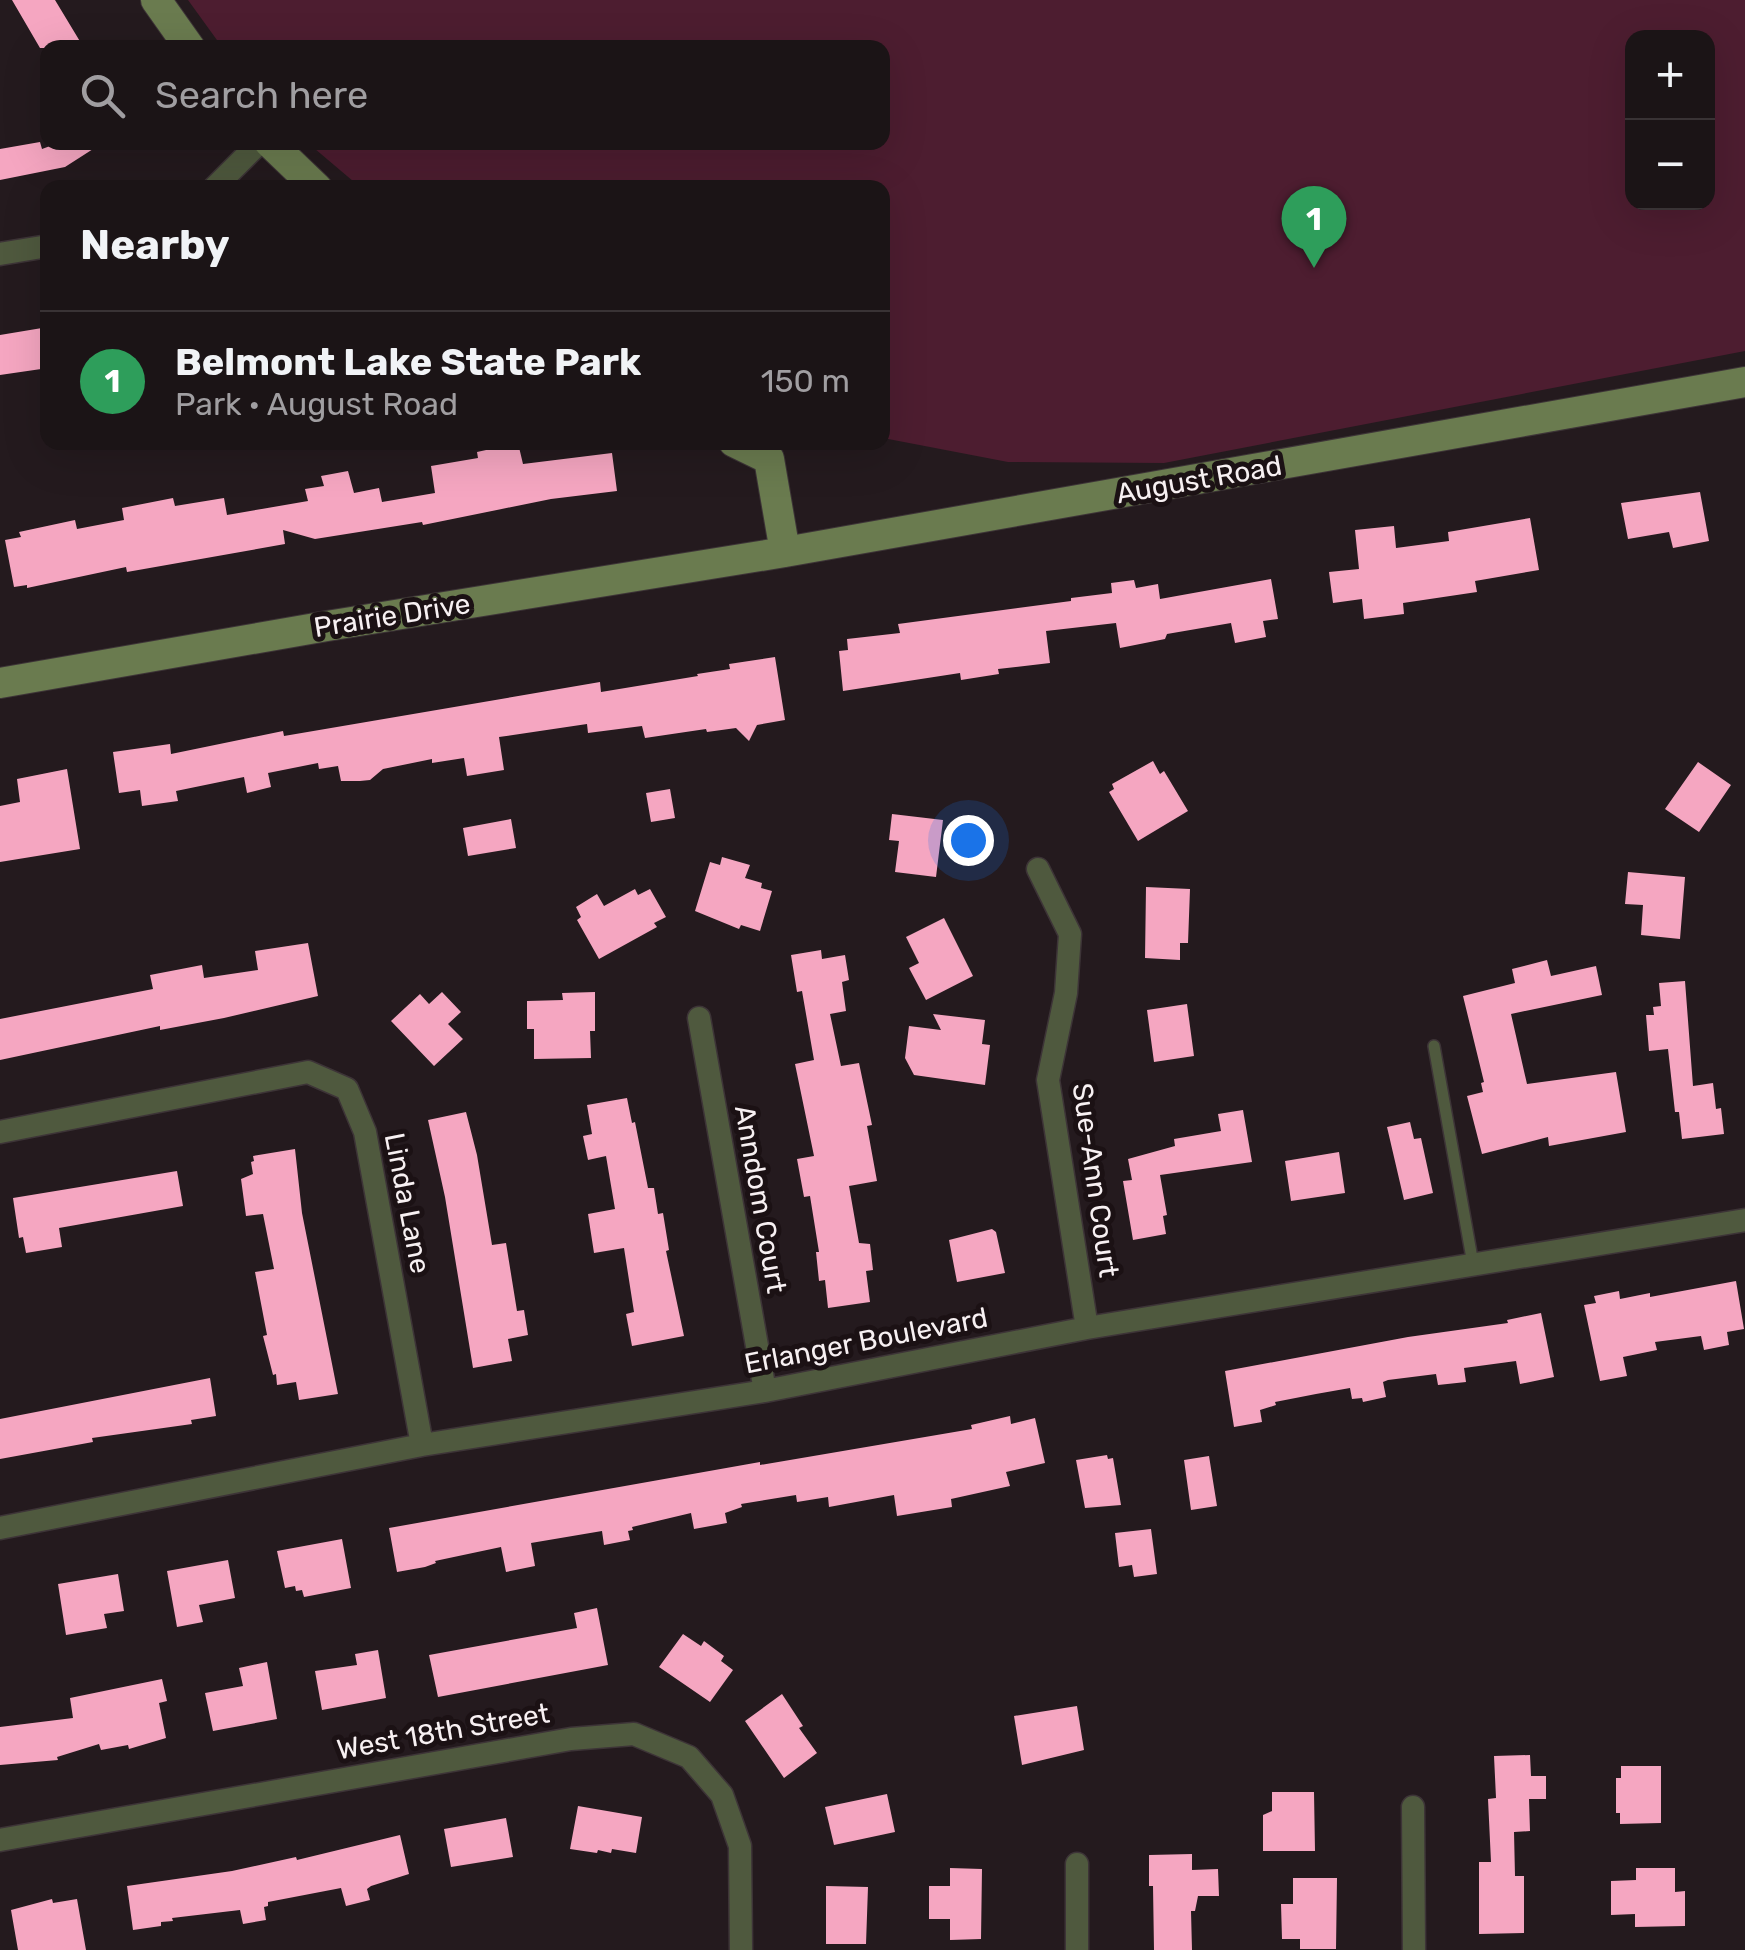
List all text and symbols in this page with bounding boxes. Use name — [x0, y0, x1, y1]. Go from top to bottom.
map controls — [1625, 30, 1715, 210]
button: + — [1625, 30, 1715, 120]
search box — [40, 40, 890, 150]
icon: search — [75, 68, 130, 123]
text: Search here — [155, 72, 368, 118]
button: − — [1625, 120, 1715, 210]
pin: 1 — [1282, 186, 1346, 268]
text: Nearby — [80, 220, 230, 270]
text: Belmont Lake State Park — [175, 339, 641, 385]
text: 1 — [105, 362, 120, 400]
text: 150 m — [761, 362, 850, 400]
text: Park · August Road — [175, 385, 458, 423]
street label: August Road — [1114, 449, 1284, 510]
street label: Prairie Drive — [311, 587, 473, 644]
your location — [943, 815, 994, 866]
street label: Sue-Ann Court — [1066, 1081, 1125, 1279]
street label: Anndom Court — [728, 1102, 793, 1296]
street label: Linda Lane — [378, 1130, 437, 1276]
street label: Erlanger Boulevard — [742, 1301, 991, 1380]
street label: West 18th Street — [334, 1697, 552, 1766]

